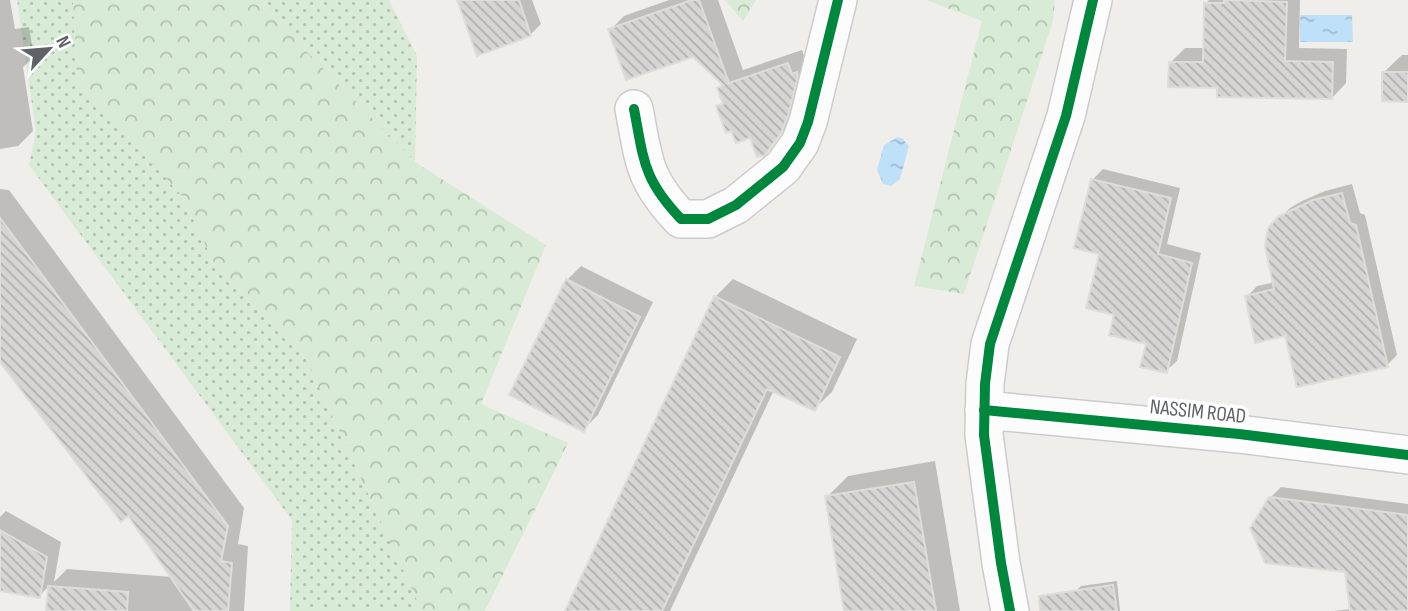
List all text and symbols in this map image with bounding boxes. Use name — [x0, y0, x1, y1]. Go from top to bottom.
north arrow — [14, 14, 84, 84]
text: N — [50, 33, 75, 52]
street label: NASSIM ROAD — [1149, 394, 1247, 429]

